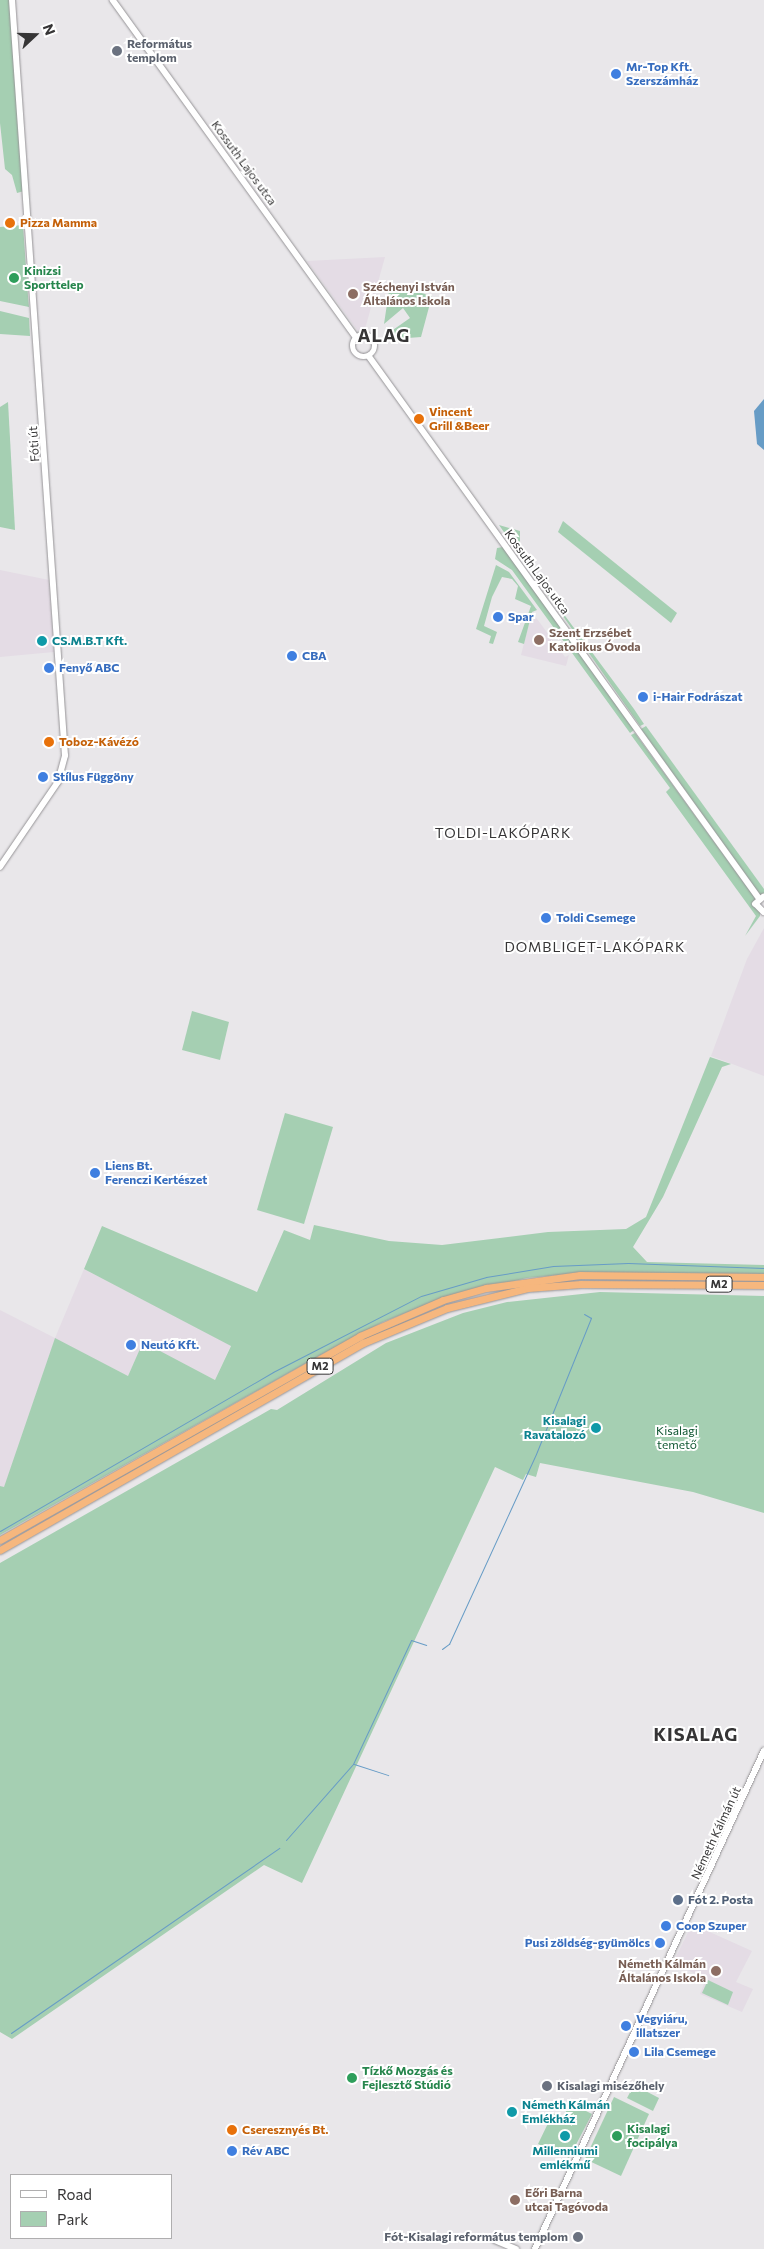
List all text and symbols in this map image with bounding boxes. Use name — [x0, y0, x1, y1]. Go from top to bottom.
north arrow — [10, 10, 60, 60]
text: N — [40, 21, 59, 37]
place label: Református templom — [127, 37, 192, 65]
marker: Református templom — [111, 45, 123, 57]
place label: Mr-Top Kft. Szerszámház — [626, 60, 698, 88]
marker: Mr-Top Kft. Szerszámház — [610, 68, 622, 80]
street label: Kossuth Lajos utca — [208, 118, 280, 208]
place label: Pizza Mamma — [20, 216, 97, 230]
marker: Pizza Mamma — [4, 217, 16, 229]
place label: Kinizsi Sporttelep — [24, 264, 84, 292]
marker: Kinizsi Sporttelep — [8, 272, 20, 284]
place label: Széchenyi István Általános Iskola — [363, 280, 455, 308]
marker: Széchenyi István Általános Iskola — [347, 288, 359, 300]
district label: ALAG — [357, 324, 411, 346]
place label: Vincent Grill &Beer — [429, 405, 490, 433]
marker: Vincent Grill &Beer — [413, 413, 425, 425]
street label: Fóti út — [26, 426, 42, 462]
street label: Kossuth Lajos utca — [501, 527, 573, 617]
place label: Spar — [508, 610, 534, 624]
marker: Spar — [492, 611, 504, 623]
place label: Szent Erzsébet Katolikus Óvoda — [549, 626, 641, 654]
place label: CS.M.B.T Kft. — [52, 634, 127, 648]
marker: Szent Erzsébet Katolikus Óvoda — [533, 634, 545, 646]
marker: CS.M.B.T Kft. — [36, 635, 48, 647]
place label: CBA — [302, 649, 327, 663]
marker: CBA — [286, 650, 298, 662]
place label: Fenyő ABC — [59, 661, 119, 675]
marker: Fenyő ABC — [43, 662, 55, 674]
place label: i-Hair Fodrászat — [653, 690, 743, 704]
marker: i-Hair Fodrászat — [637, 691, 649, 703]
place label: Toboz-Kávézó — [59, 735, 139, 749]
marker: Toboz-Kávézó — [43, 736, 55, 748]
place label: Stílus Függöny — [53, 770, 134, 784]
marker: Stílus Függöny — [37, 771, 49, 783]
district label: TOLDI-LAKÓPARK — [433, 825, 573, 841]
place label: Toldi Csemege — [556, 911, 636, 925]
marker: Toldi Csemege — [540, 912, 552, 924]
district label: DOMBLIGET-LAKÓPARK — [502, 939, 688, 955]
place label: Liens Bt. Ferenczi Kertészet — [105, 1159, 207, 1187]
marker: Liens Bt. Ferenczi Kertészet — [89, 1167, 101, 1179]
road number: M2 — [705, 1276, 733, 1292]
place label: Neutó Kft. — [141, 1338, 199, 1352]
marker: Neutó Kft. — [125, 1339, 137, 1351]
road number: M2 — [306, 1358, 334, 1374]
place label: Kisalagi Ravatalozó — [524, 1414, 586, 1442]
marker: Kisalagi Ravatalozó — [590, 1422, 602, 1434]
park label: Kisalagi temető — [656, 1424, 698, 1452]
district label: KISALAG — [653, 1723, 739, 1745]
street label: Németh Kálmán út — [688, 1784, 744, 1882]
place label: Fót 2. Posta — [688, 1893, 753, 1907]
marker: Fót 2. Posta — [672, 1894, 684, 1906]
place label: Coop Szuper — [676, 1919, 747, 1933]
marker: Coop Szuper — [660, 1920, 672, 1932]
place label: Pusi zöldség-gyümölcs — [525, 1936, 650, 1950]
marker: Pusi zöldség-gyümölcs — [654, 1937, 666, 1949]
place label: Németh Kálmán Általános Iskola — [618, 1957, 706, 1985]
marker: Németh Kálmán Általános Iskola — [710, 1965, 722, 1977]
place label: Vegyiáru, illatszer — [636, 2012, 688, 2040]
marker: Vegyiáru, illatszer — [620, 2020, 632, 2032]
place label: Lila Csemege — [644, 2045, 716, 2059]
marker: Lila Csemege — [628, 2046, 640, 2058]
place label: Tízkő Mozgás és Fejlesztő Stúdió — [362, 2064, 453, 2092]
marker: Tízkő Mozgás és Fejlesztő Stúdió — [346, 2072, 358, 2084]
place label: Kisalagi misézőhely — [557, 2079, 665, 2093]
marker: Kisalagi misézőhely — [541, 2080, 553, 2092]
place label: Németh Kálmán Emlékház — [522, 2098, 610, 2126]
marker: Németh Kálmán Emlékház — [506, 2106, 518, 2118]
place label: Kisalagi focipálya — [627, 2122, 677, 2150]
place label: Cseresznyés Bt. — [242, 2123, 329, 2137]
marker: Cseresznyés Bt. — [226, 2124, 238, 2136]
marker: Millenniumi emlékmű — [559, 2130, 571, 2142]
marker: Kisalagi focipálya — [611, 2130, 623, 2142]
place label: Rév ABC — [242, 2144, 290, 2158]
place label: Millenniumi emlékmű — [532, 2144, 598, 2172]
marker: Rév ABC — [226, 2145, 238, 2157]
legend — [10, 2174, 172, 2239]
text: Road — [57, 2185, 92, 2203]
place label: Eőri Barna utcai Tagóvoda — [525, 2186, 608, 2214]
marker: Eőri Barna utcai Tagóvoda — [509, 2194, 521, 2206]
text: Park — [57, 2210, 88, 2228]
place label: Fót-Kisalagi református templom — [384, 2230, 568, 2244]
marker: Fót-Kisalagi református templom — [572, 2231, 584, 2243]

